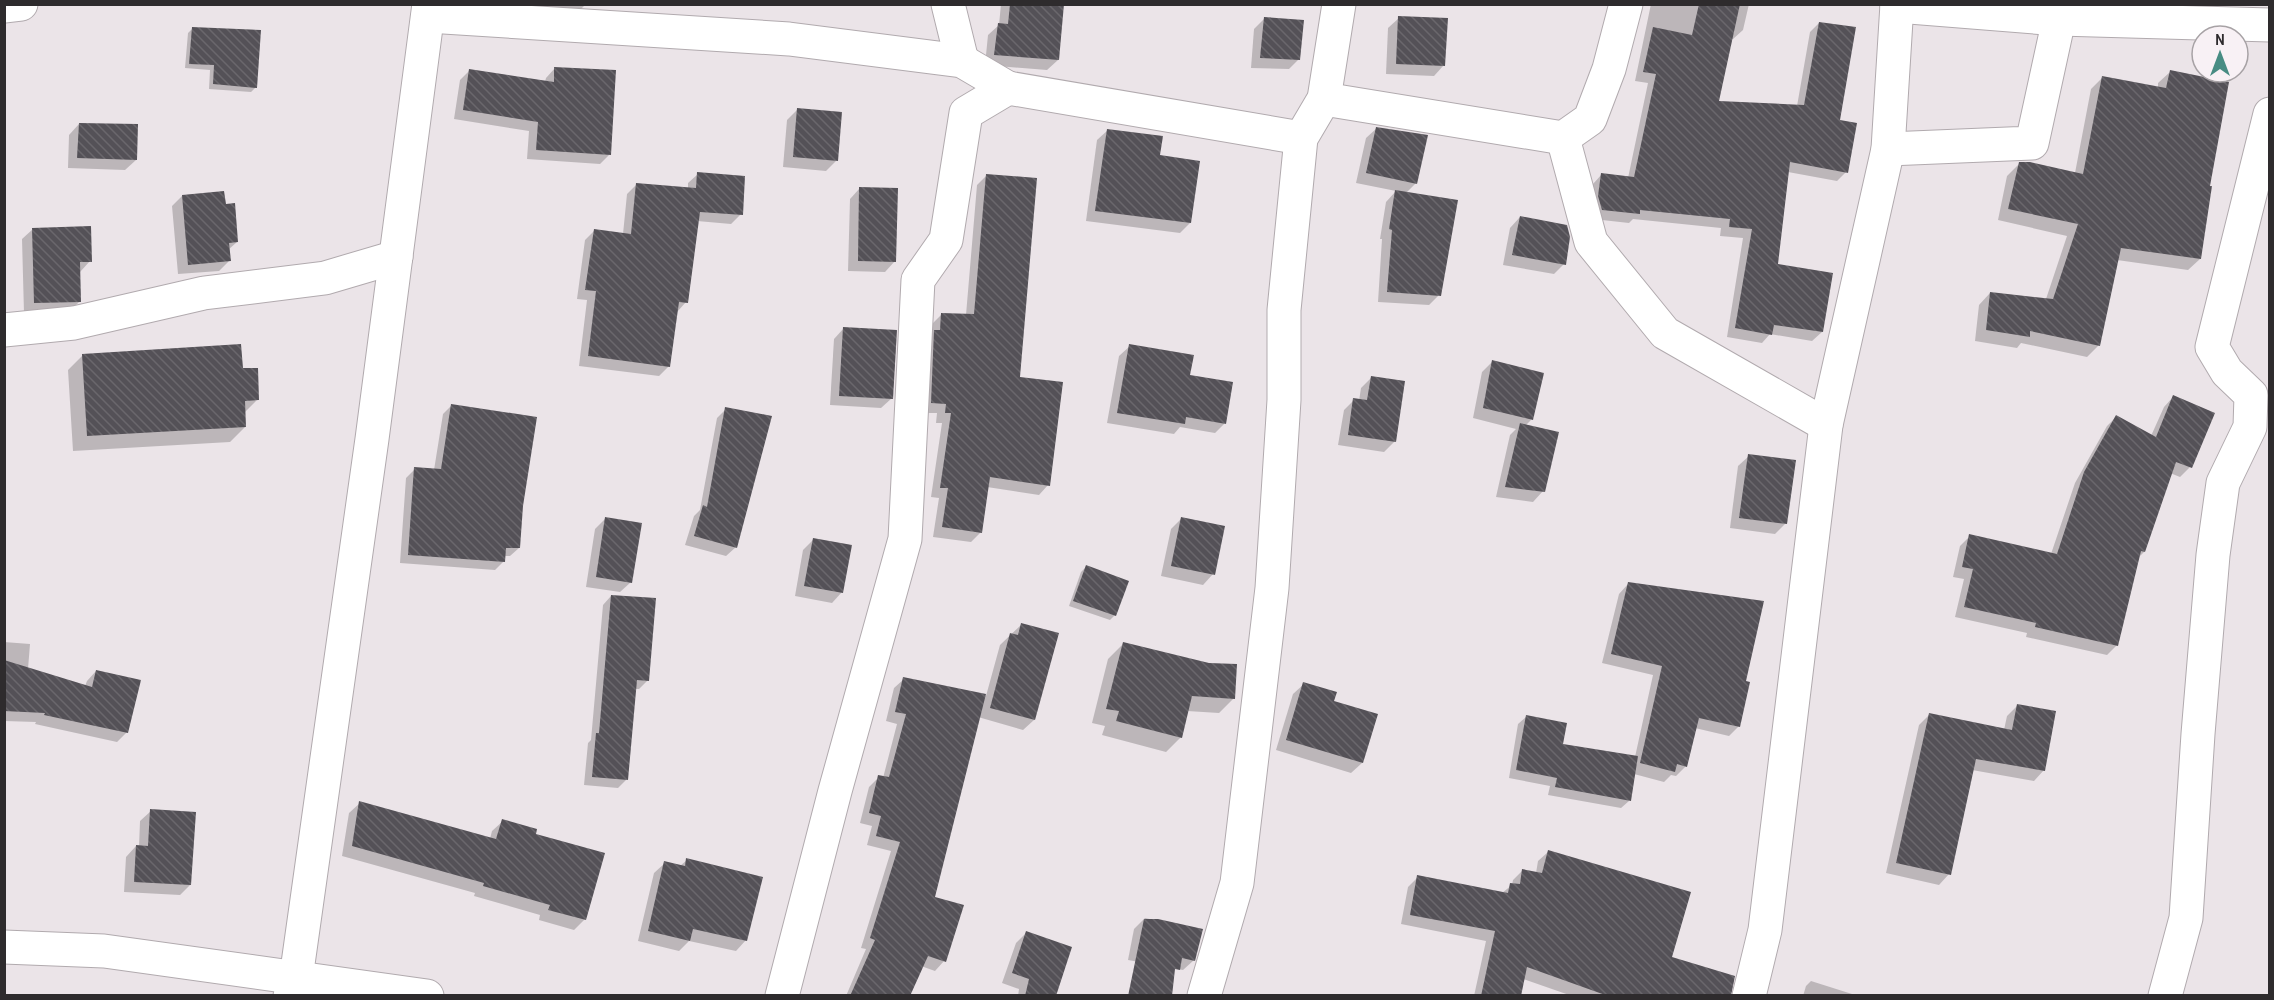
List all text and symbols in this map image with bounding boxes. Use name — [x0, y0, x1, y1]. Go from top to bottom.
north arrow — [2190, 24, 2250, 84]
text: N — [2215, 28, 2225, 50]

